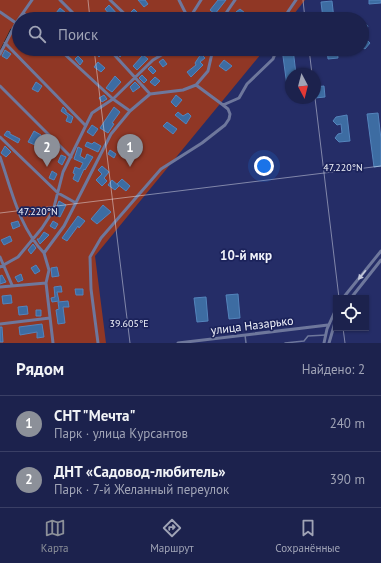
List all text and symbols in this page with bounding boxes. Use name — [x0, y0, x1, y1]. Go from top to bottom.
search box — [12, 12, 369, 56]
icon: search — [26, 23, 48, 45]
text: Поиск — [58, 25, 98, 44]
north arrow — [285, 68, 321, 104]
pin: 2 — [34, 134, 60, 167]
pin: 1 — [117, 134, 143, 167]
your location — [254, 156, 274, 176]
text: 47.220°N — [323, 161, 363, 174]
text: 47.220°N — [18, 205, 58, 218]
district label: 10-й мкр — [220, 247, 272, 264]
one-way arrow — [358, 269, 367, 280]
map controls — [333, 295, 369, 331]
button: locate — [333, 295, 369, 331]
street label: улица Назарько — [210, 312, 294, 338]
text: 39.605°E — [110, 317, 149, 330]
text: Рядом — [16, 358, 64, 380]
text: Найдено: 2 — [302, 361, 365, 378]
text: СНТ "Мечта" — [54, 406, 136, 425]
text: 1 — [25, 415, 33, 432]
text: 240 m — [330, 415, 365, 432]
text: Парк · улица Курсантов — [54, 425, 188, 442]
text: ДНТ «Садовод-любитель» — [54, 462, 226, 481]
text: 2 — [25, 471, 33, 488]
text: 390 m — [330, 471, 365, 488]
text: Парк · 7-й Желанный переулок — [54, 481, 229, 498]
tab: Карта — [41, 517, 69, 555]
tab: Маршрут — [150, 517, 194, 555]
tab: Сохранённые — [275, 517, 340, 555]

